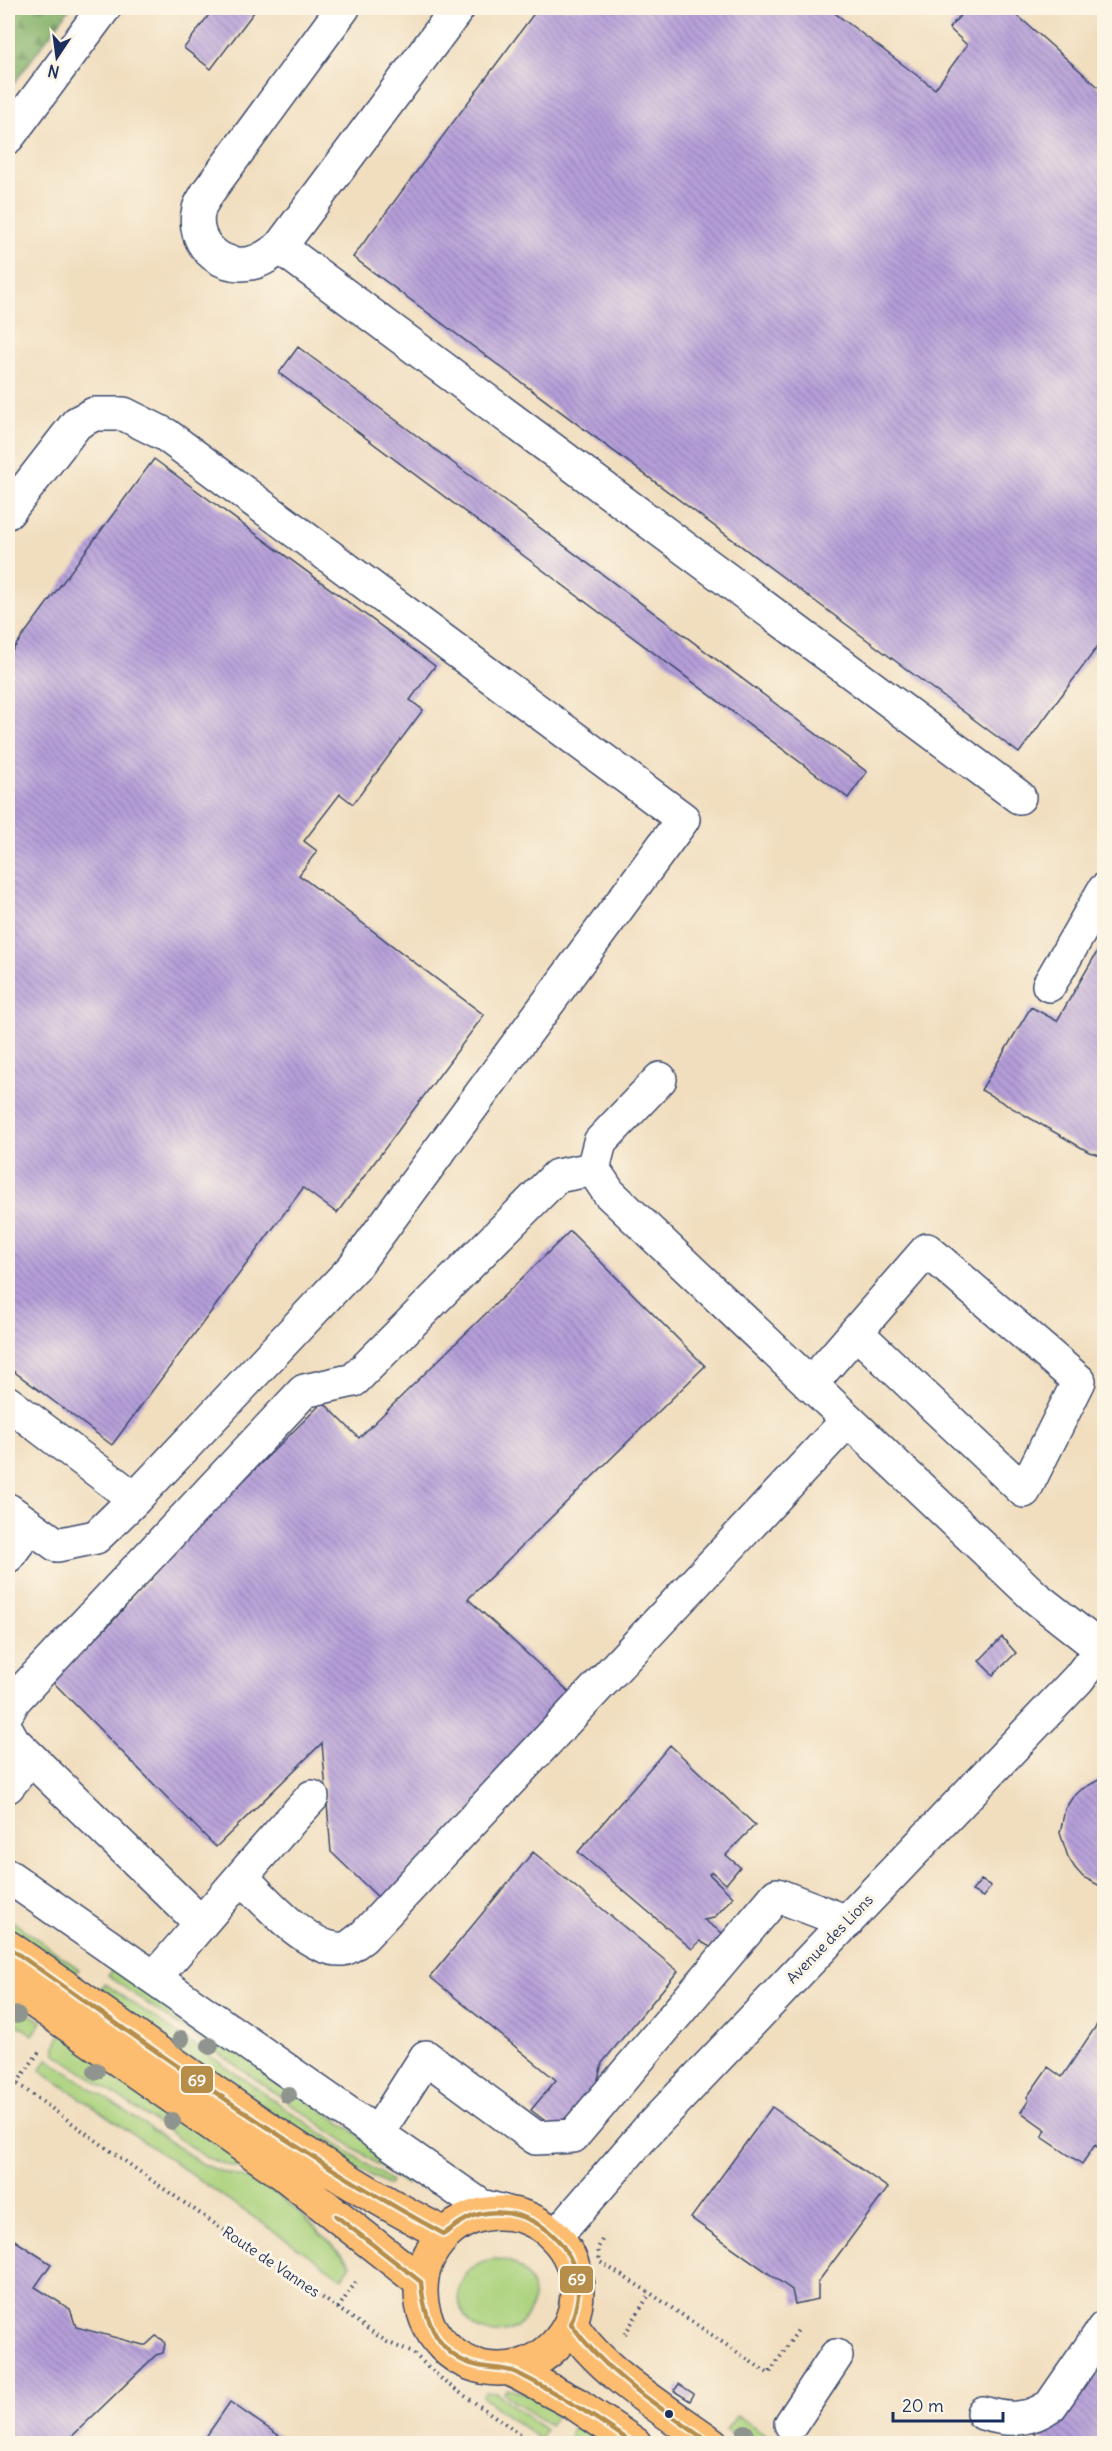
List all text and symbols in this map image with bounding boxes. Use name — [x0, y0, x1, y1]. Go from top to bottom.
north arrow — [27, 27, 87, 87]
text: N — [46, 61, 61, 83]
street label: Avenue des Lions — [782, 1890, 877, 1987]
line badge: 69 — [180, 2065, 214, 2094]
text: 69 — [188, 2070, 206, 2090]
street label: Route de Vannes — [219, 2222, 324, 2301]
line badge: 69 — [559, 2265, 594, 2294]
text: 69 — [568, 2269, 586, 2289]
scale bar — [893, 2385, 1002, 2423]
text: 20 m — [902, 2394, 944, 2417]
unlabelled marker — [663, 2408, 675, 2420]

